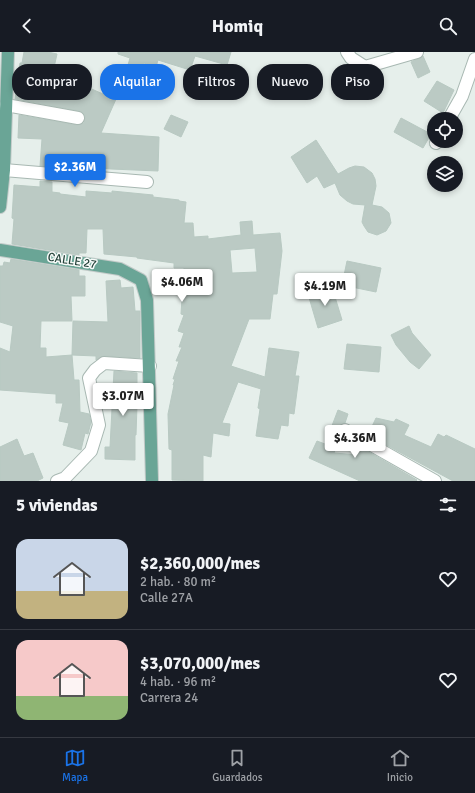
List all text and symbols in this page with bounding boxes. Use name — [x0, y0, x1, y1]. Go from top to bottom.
icon: back — [16, 15, 38, 37]
text: Homiq — [212, 15, 263, 37]
icon: search — [437, 15, 459, 37]
chip: Comprar — [12, 64, 92, 100]
chip: Alquilar — [100, 64, 175, 100]
chip: Filtros — [183, 64, 249, 100]
chip: Nuevo — [257, 64, 323, 100]
chip: Piso — [331, 64, 384, 100]
map controls — [427, 112, 463, 192]
button: locate — [427, 112, 463, 148]
pin: $2.36M — [42, 154, 108, 188]
button: layers — [427, 156, 463, 192]
text: $2.36M — [54, 159, 96, 175]
street label: CALLE 27 — [46, 250, 98, 272]
pin: $4.06M — [149, 269, 215, 303]
pin: $4.19M — [292, 273, 358, 307]
text: $4.06M — [161, 274, 203, 290]
text: $4.19M — [304, 278, 346, 294]
pin: $3.07M — [90, 383, 156, 417]
text: $3.07M — [102, 388, 144, 404]
pin: $4.36M — [322, 425, 388, 459]
text: $4.36M — [334, 430, 376, 446]
icon: filters — [437, 494, 459, 516]
text: 5 viviendas — [16, 495, 98, 516]
text: $2,360,000/mes — [140, 553, 260, 574]
icon: home — [48, 555, 96, 603]
icon: heart — [437, 568, 459, 590]
text: 2 hab. · 80 m² — [140, 574, 216, 590]
text: Calle 27A — [140, 590, 193, 606]
text: $3,070,000/mes — [140, 653, 260, 674]
icon: home — [48, 656, 96, 704]
icon: heart — [437, 669, 459, 691]
text: 4 hab. · 96 m² — [140, 674, 216, 690]
text: Carrera 24 — [140, 690, 198, 706]
tab: Mapa — [62, 747, 88, 784]
tab: Guardados — [212, 747, 263, 784]
tab: Inicio — [387, 747, 413, 784]

